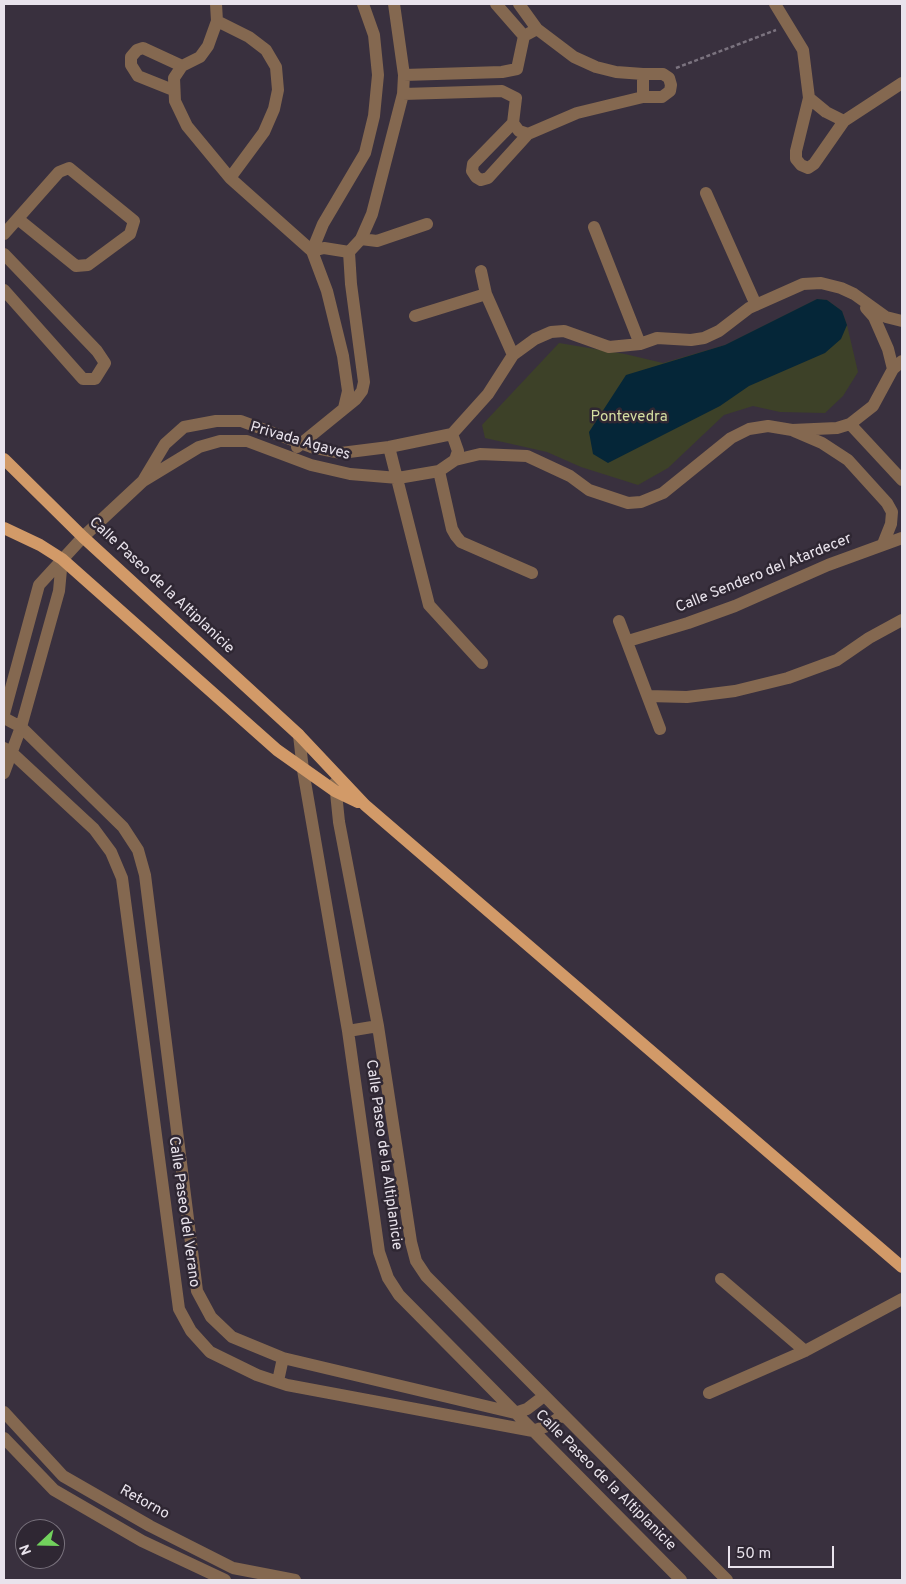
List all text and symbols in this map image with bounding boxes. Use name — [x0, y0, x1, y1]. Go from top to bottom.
park label: Pontevedra — [590, 409, 668, 427]
street label: Privada Agaves — [248, 419, 352, 465]
street label: Calle Paseo de la Altiplanicie — [85, 514, 237, 658]
street label: Calle Sendero del Atardecer — [673, 530, 855, 618]
street label: Calle Paseo de la Altiplanicie — [361, 1059, 405, 1251]
street label: Calle Paseo del Verano — [163, 1135, 203, 1289]
street label: Calle Paseo de la Altiplanicie — [531, 1407, 679, 1555]
street label: Retorno — [116, 1482, 172, 1524]
north arrow — [15, 1519, 65, 1569]
scale bar — [731, 1536, 837, 1568]
text: N — [17, 1541, 36, 1557]
text: 50 m — [736, 1545, 771, 1564]

